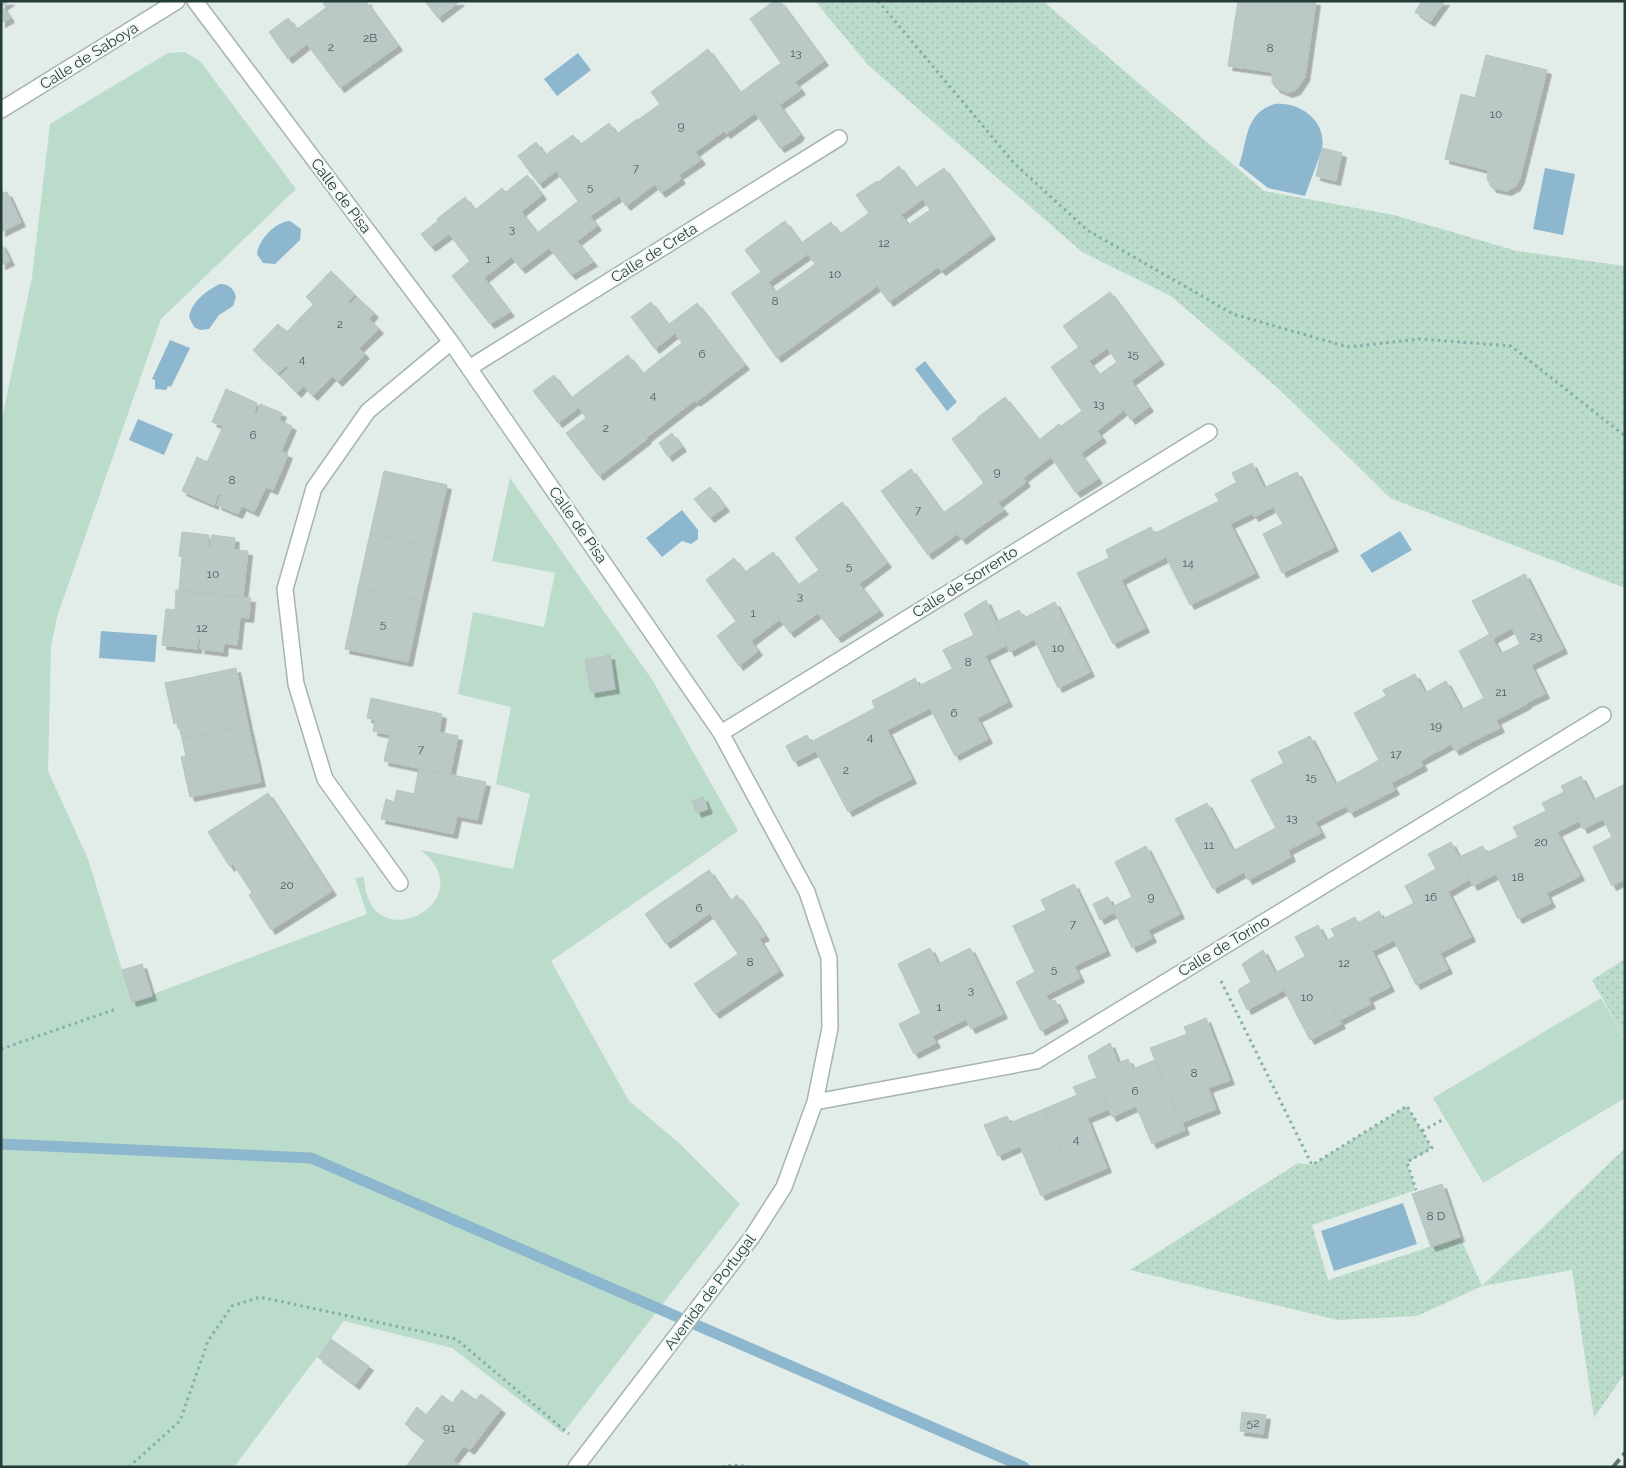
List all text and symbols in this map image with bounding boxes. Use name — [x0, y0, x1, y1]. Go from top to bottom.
street label: Calle de Saboya — [37, 19, 141, 93]
house number: 2B — [363, 31, 377, 45]
house number: 2 — [328, 40, 334, 54]
house number: 8 — [1266, 41, 1274, 55]
house number: 13 — [790, 46, 802, 60]
house number: 10 — [1490, 107, 1502, 121]
house number: 9 — [677, 119, 685, 133]
street label: Calle de Pisa — [307, 155, 375, 237]
house number: 7 — [633, 161, 640, 175]
house number: 5 — [587, 180, 594, 194]
street label: Calle de Creta — [607, 219, 701, 287]
house number: 3 — [509, 222, 515, 236]
house number: 12 — [878, 236, 890, 250]
house number: 1 — [485, 252, 491, 266]
house number: 10 — [829, 267, 841, 281]
house number: 8 — [771, 294, 779, 308]
house number: 2 — [337, 317, 343, 331]
house number: 6 — [698, 347, 706, 361]
house number: 15 — [1127, 347, 1139, 361]
house number: 4 — [299, 352, 306, 366]
house number: 4 — [650, 388, 657, 402]
house number: 13 — [1093, 397, 1105, 411]
house number: 2 — [603, 421, 609, 435]
house number: 6 — [249, 428, 257, 442]
house number: 9 — [993, 465, 1001, 479]
house number: 8 — [228, 473, 236, 487]
street label: Calle de Pisa — [545, 483, 611, 567]
house number: 7 — [915, 503, 922, 517]
street label: Calle de Sorrento — [909, 542, 1021, 622]
house number: 14 — [1182, 556, 1194, 570]
house number: 5 — [846, 559, 853, 573]
house number: 10 — [207, 567, 219, 581]
house number: 3 — [797, 589, 803, 603]
house number: 1 — [750, 606, 756, 620]
house number: 5 — [380, 617, 387, 631]
house number: 12 — [196, 621, 208, 635]
house number: 23 — [1530, 629, 1542, 643]
house number: 10 — [1052, 641, 1064, 655]
house number: 8 — [964, 655, 972, 669]
house number: 21 — [1495, 685, 1507, 699]
house number: 6 — [950, 706, 958, 720]
house number: 19 — [1430, 719, 1442, 733]
house number: 4 — [867, 730, 874, 744]
house number: 7 — [418, 742, 425, 756]
house number: 17 — [1390, 747, 1402, 761]
house number: 2 — [843, 763, 849, 777]
house number: 15 — [1305, 770, 1317, 784]
house number: 13 — [1286, 811, 1298, 825]
house number: 20 — [1534, 835, 1548, 849]
house number: 11 — [1204, 838, 1214, 852]
house number: 18 — [1512, 870, 1524, 884]
house number: 20 — [280, 878, 294, 892]
house number: 9 — [1147, 890, 1155, 904]
house number: 16 — [1425, 890, 1437, 904]
house number: 6 — [695, 901, 703, 915]
street label: Calle de Torino — [1175, 912, 1273, 980]
house number: 7 — [1070, 917, 1077, 931]
house number: 8 — [746, 955, 754, 969]
house number: 12 — [1338, 956, 1350, 970]
house number: 5 — [1051, 962, 1058, 976]
house number: 3 — [968, 983, 974, 997]
house number: 10 — [1301, 990, 1313, 1004]
house number: 1 — [936, 1000, 942, 1014]
house number: 8 — [1190, 1066, 1198, 1080]
house number: 6 — [1131, 1084, 1139, 1098]
house number: 4 — [1073, 1132, 1080, 1146]
house number: 8 D — [1427, 1209, 1446, 1223]
street label: Avenida de Portugal — [661, 1230, 760, 1353]
house number: 52 — [1247, 1416, 1259, 1430]
house number: 91 — [443, 1421, 455, 1435]

